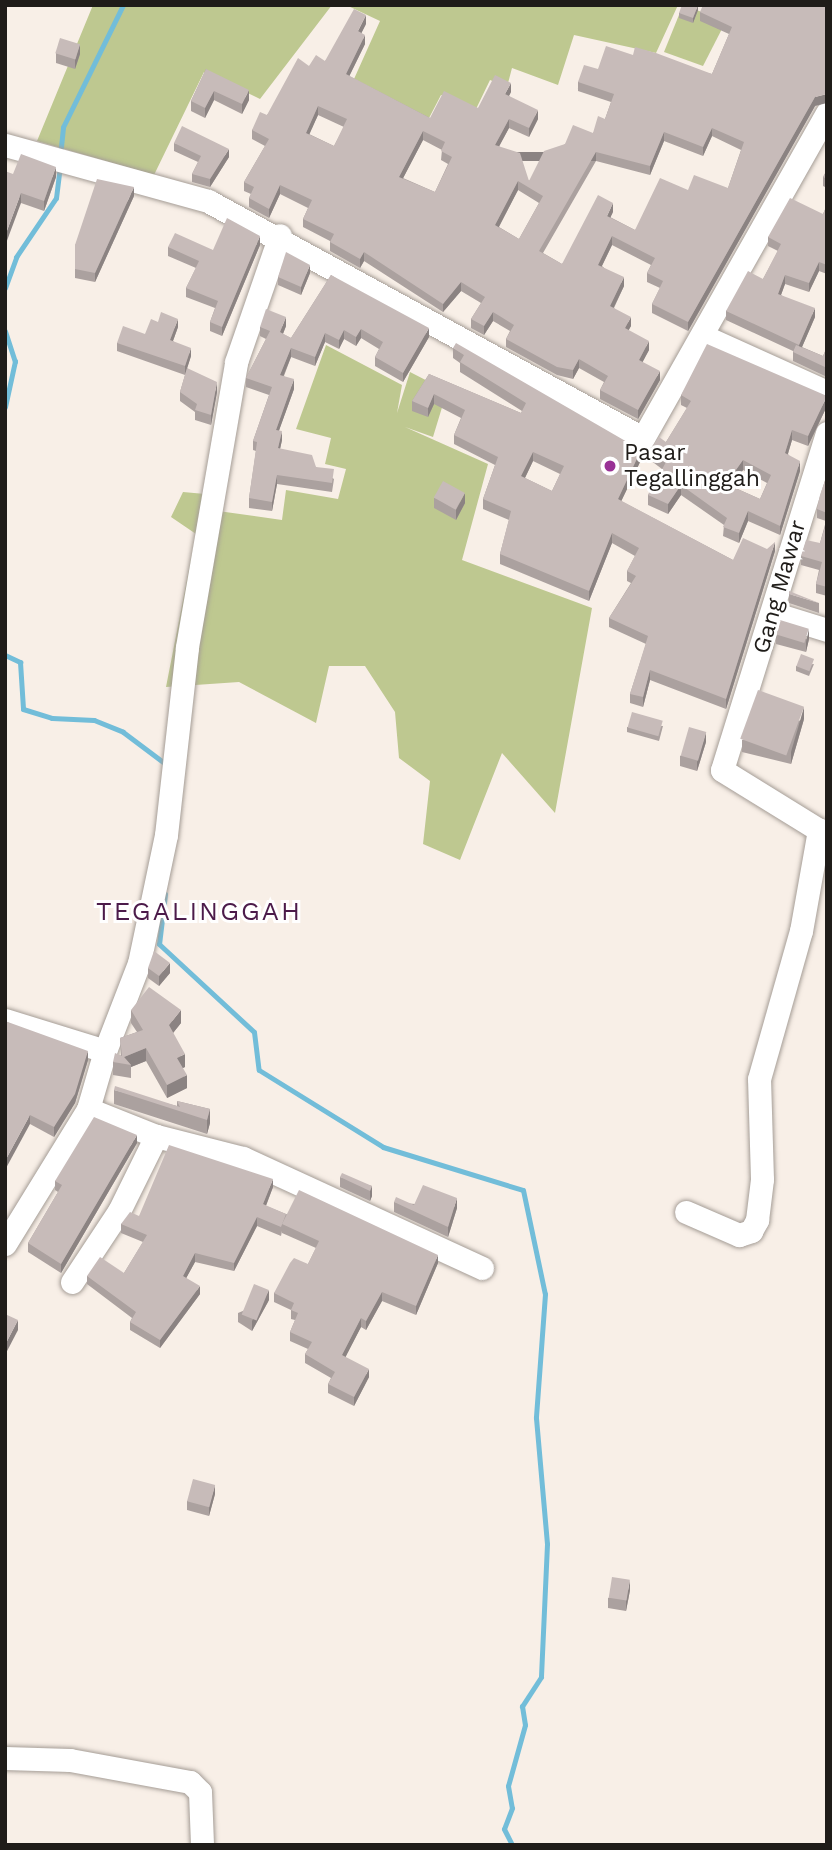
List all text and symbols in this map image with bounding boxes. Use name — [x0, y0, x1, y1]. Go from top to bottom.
place label: Pasar Tegallinggah — [624, 439, 760, 493]
marker: Pasar Tegallinggah — [602, 458, 618, 474]
street label: Gang Mawar — [748, 517, 812, 657]
district label: TEGALINGGAH — [97, 896, 301, 928]

